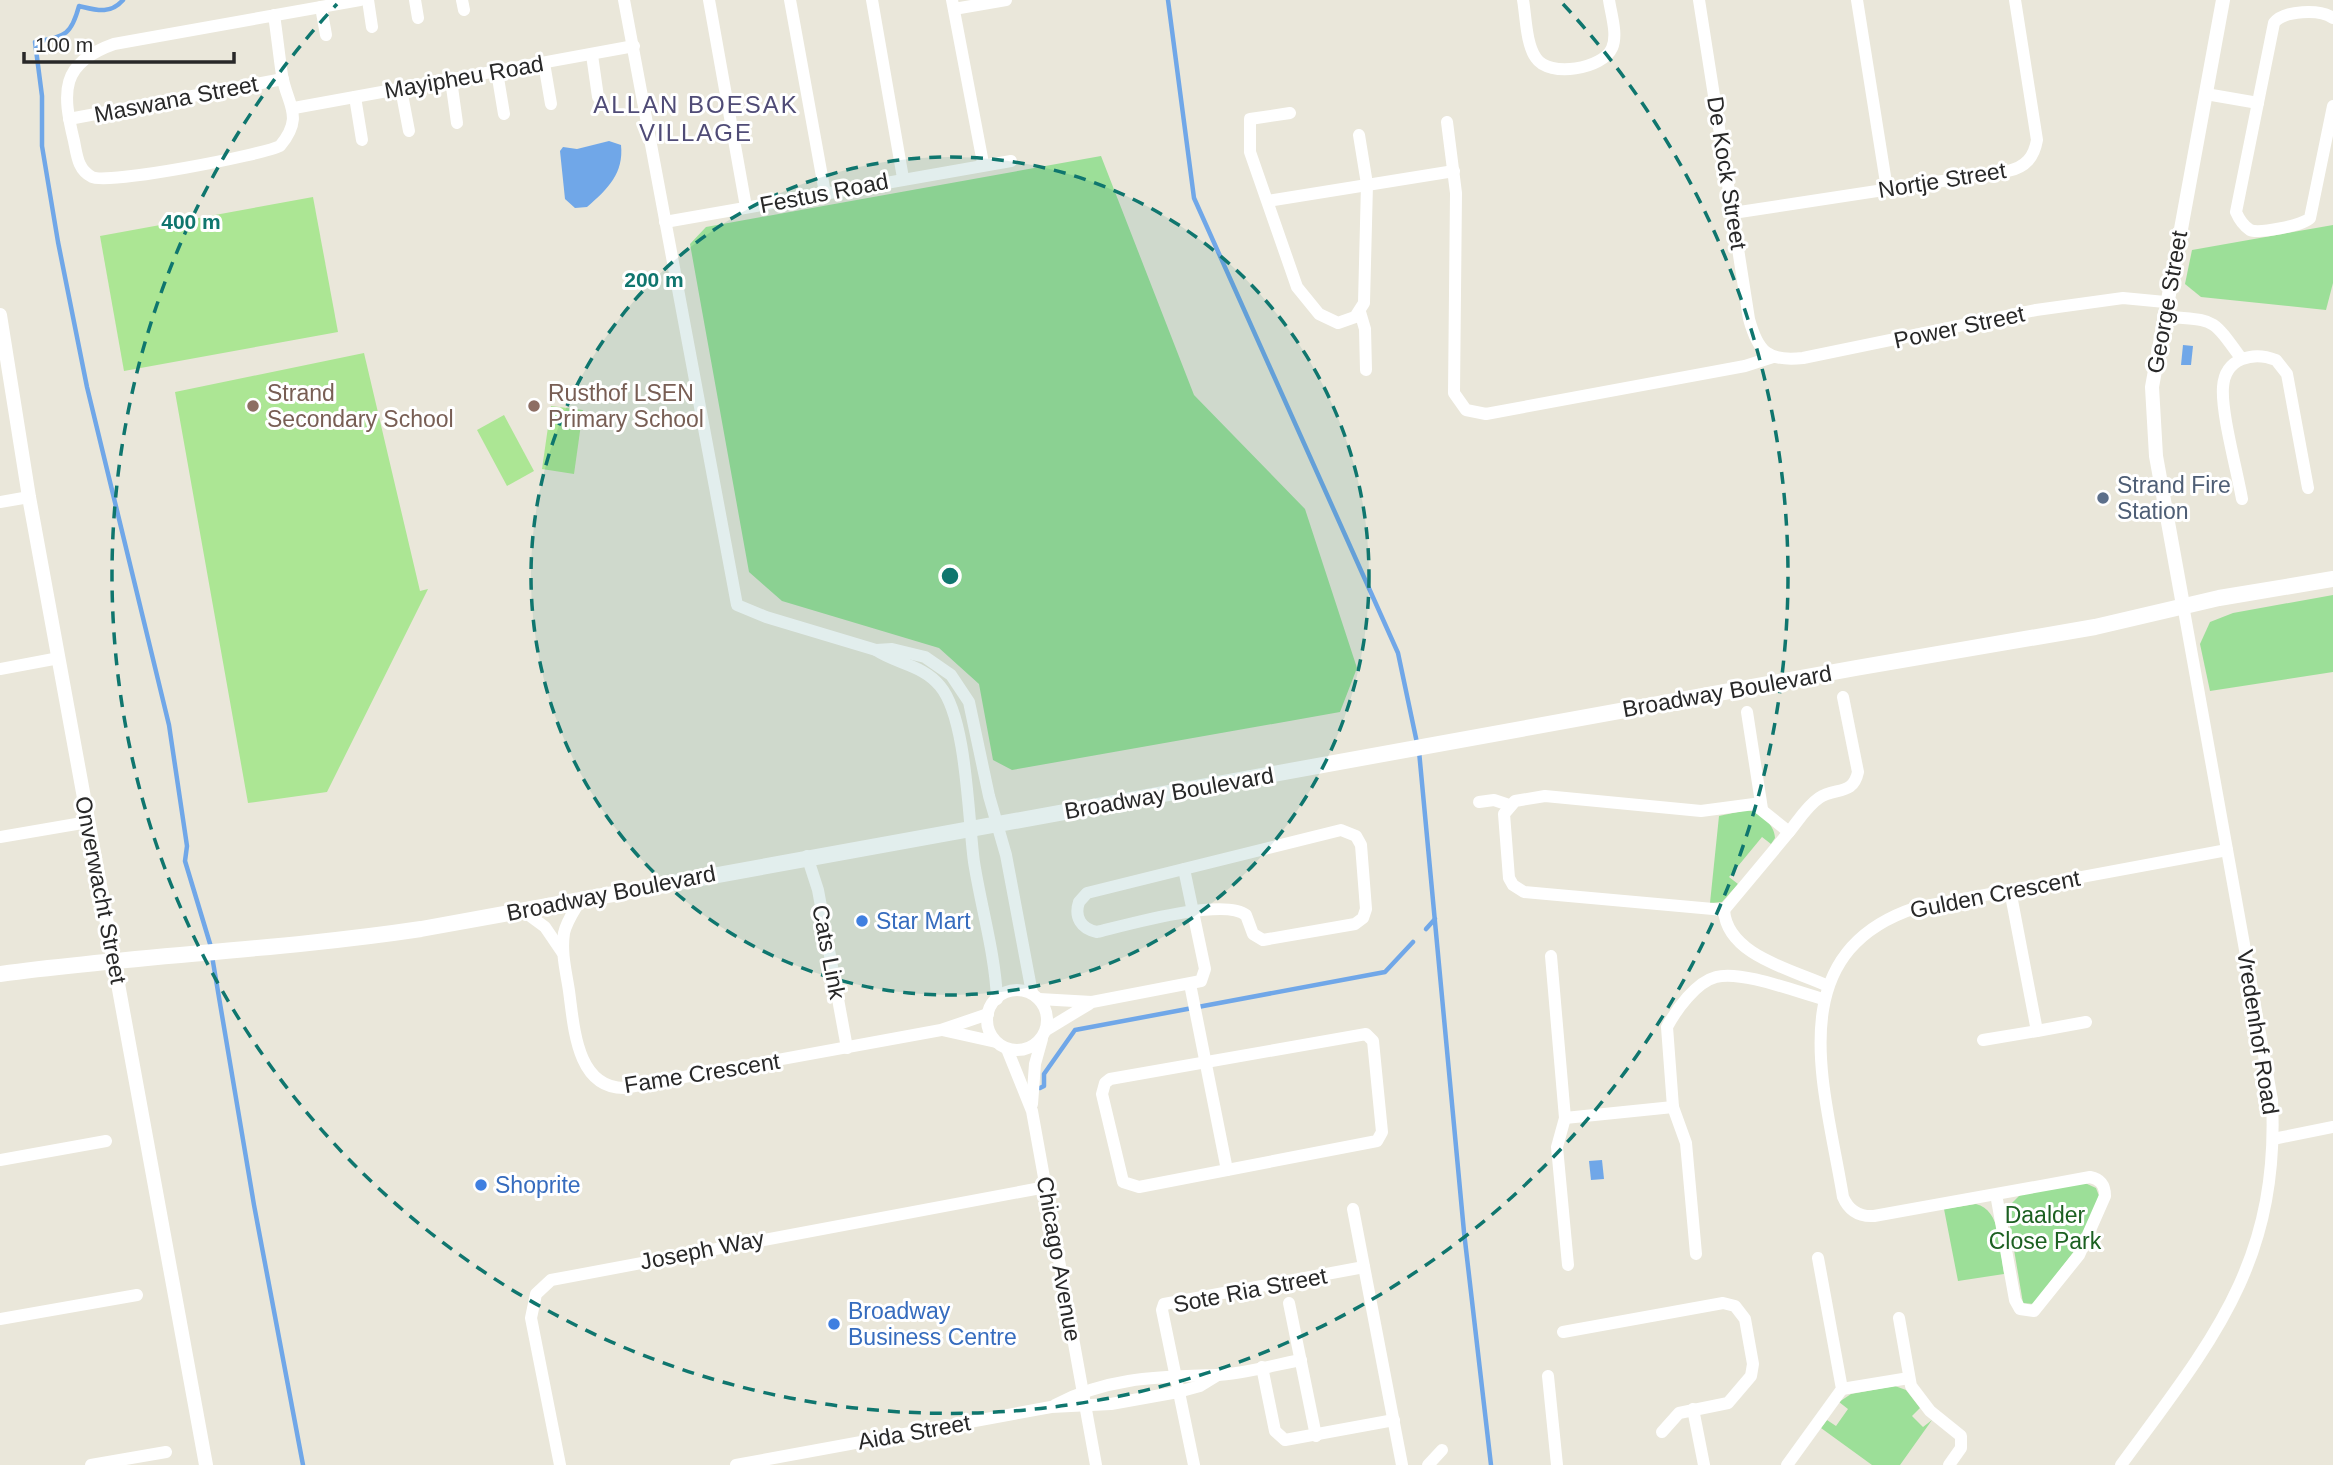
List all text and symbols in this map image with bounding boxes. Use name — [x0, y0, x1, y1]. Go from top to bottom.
scale bar — [24, 21, 234, 65]
text: 100 m — [35, 33, 93, 56]
street label: Mayipheu Road — [382, 50, 546, 104]
street label: Maswana Street — [92, 70, 261, 128]
district label: ALLAN BOESAK VILLAGE — [593, 91, 799, 146]
street label: De Kock Street — [1702, 95, 1752, 252]
street label: Nortje Street — [1876, 157, 2008, 203]
street label: Festus Road — [758, 168, 890, 218]
text: 400 m — [161, 210, 221, 233]
street label: George Street — [2142, 228, 2192, 375]
text: 200 m — [624, 268, 684, 291]
street label: Power Street — [1891, 300, 2027, 354]
place label: Strand Secondary School — [267, 380, 454, 432]
place label: Rusthof LSEN Primary School — [548, 380, 704, 432]
marker: Strand Secondary School — [245, 398, 261, 414]
marker: Rusthof LSEN Primary School — [526, 398, 542, 414]
place label: Strand Fire Station — [2117, 472, 2231, 524]
marker: Strand Fire Station — [2095, 490, 2111, 506]
centre of rings — [938, 564, 962, 588]
street label: Broadway Boulevard — [1620, 660, 1834, 722]
street label: Broadway Boulevard — [1062, 762, 1276, 824]
street label: Onverwacht Street — [70, 794, 132, 987]
street label: Broadway Boulevard — [504, 860, 718, 926]
street label: Gulden Crescent — [1908, 865, 2083, 923]
street label: Cats Link — [807, 902, 851, 1002]
place label: Star Mart — [876, 908, 971, 934]
marker: Star Mart — [854, 913, 870, 929]
street label: Vredenhof Road — [2232, 948, 2284, 1116]
street label: Fame Crescent — [622, 1048, 782, 1098]
place label: Shoprite — [495, 1172, 581, 1198]
street label: Chicago Avenue — [1032, 1174, 1086, 1344]
marker: Shoprite — [473, 1177, 489, 1193]
park label: Daalder Close Park — [1989, 1202, 2102, 1254]
street label: Joseph Way — [638, 1225, 767, 1275]
street label: Sote Ria Street — [1171, 1262, 1330, 1318]
place label: Broadway Business Centre — [848, 1298, 1017, 1350]
marker: Broadway Business Centre — [826, 1316, 842, 1332]
street label: Aida Street — [856, 1409, 973, 1455]

